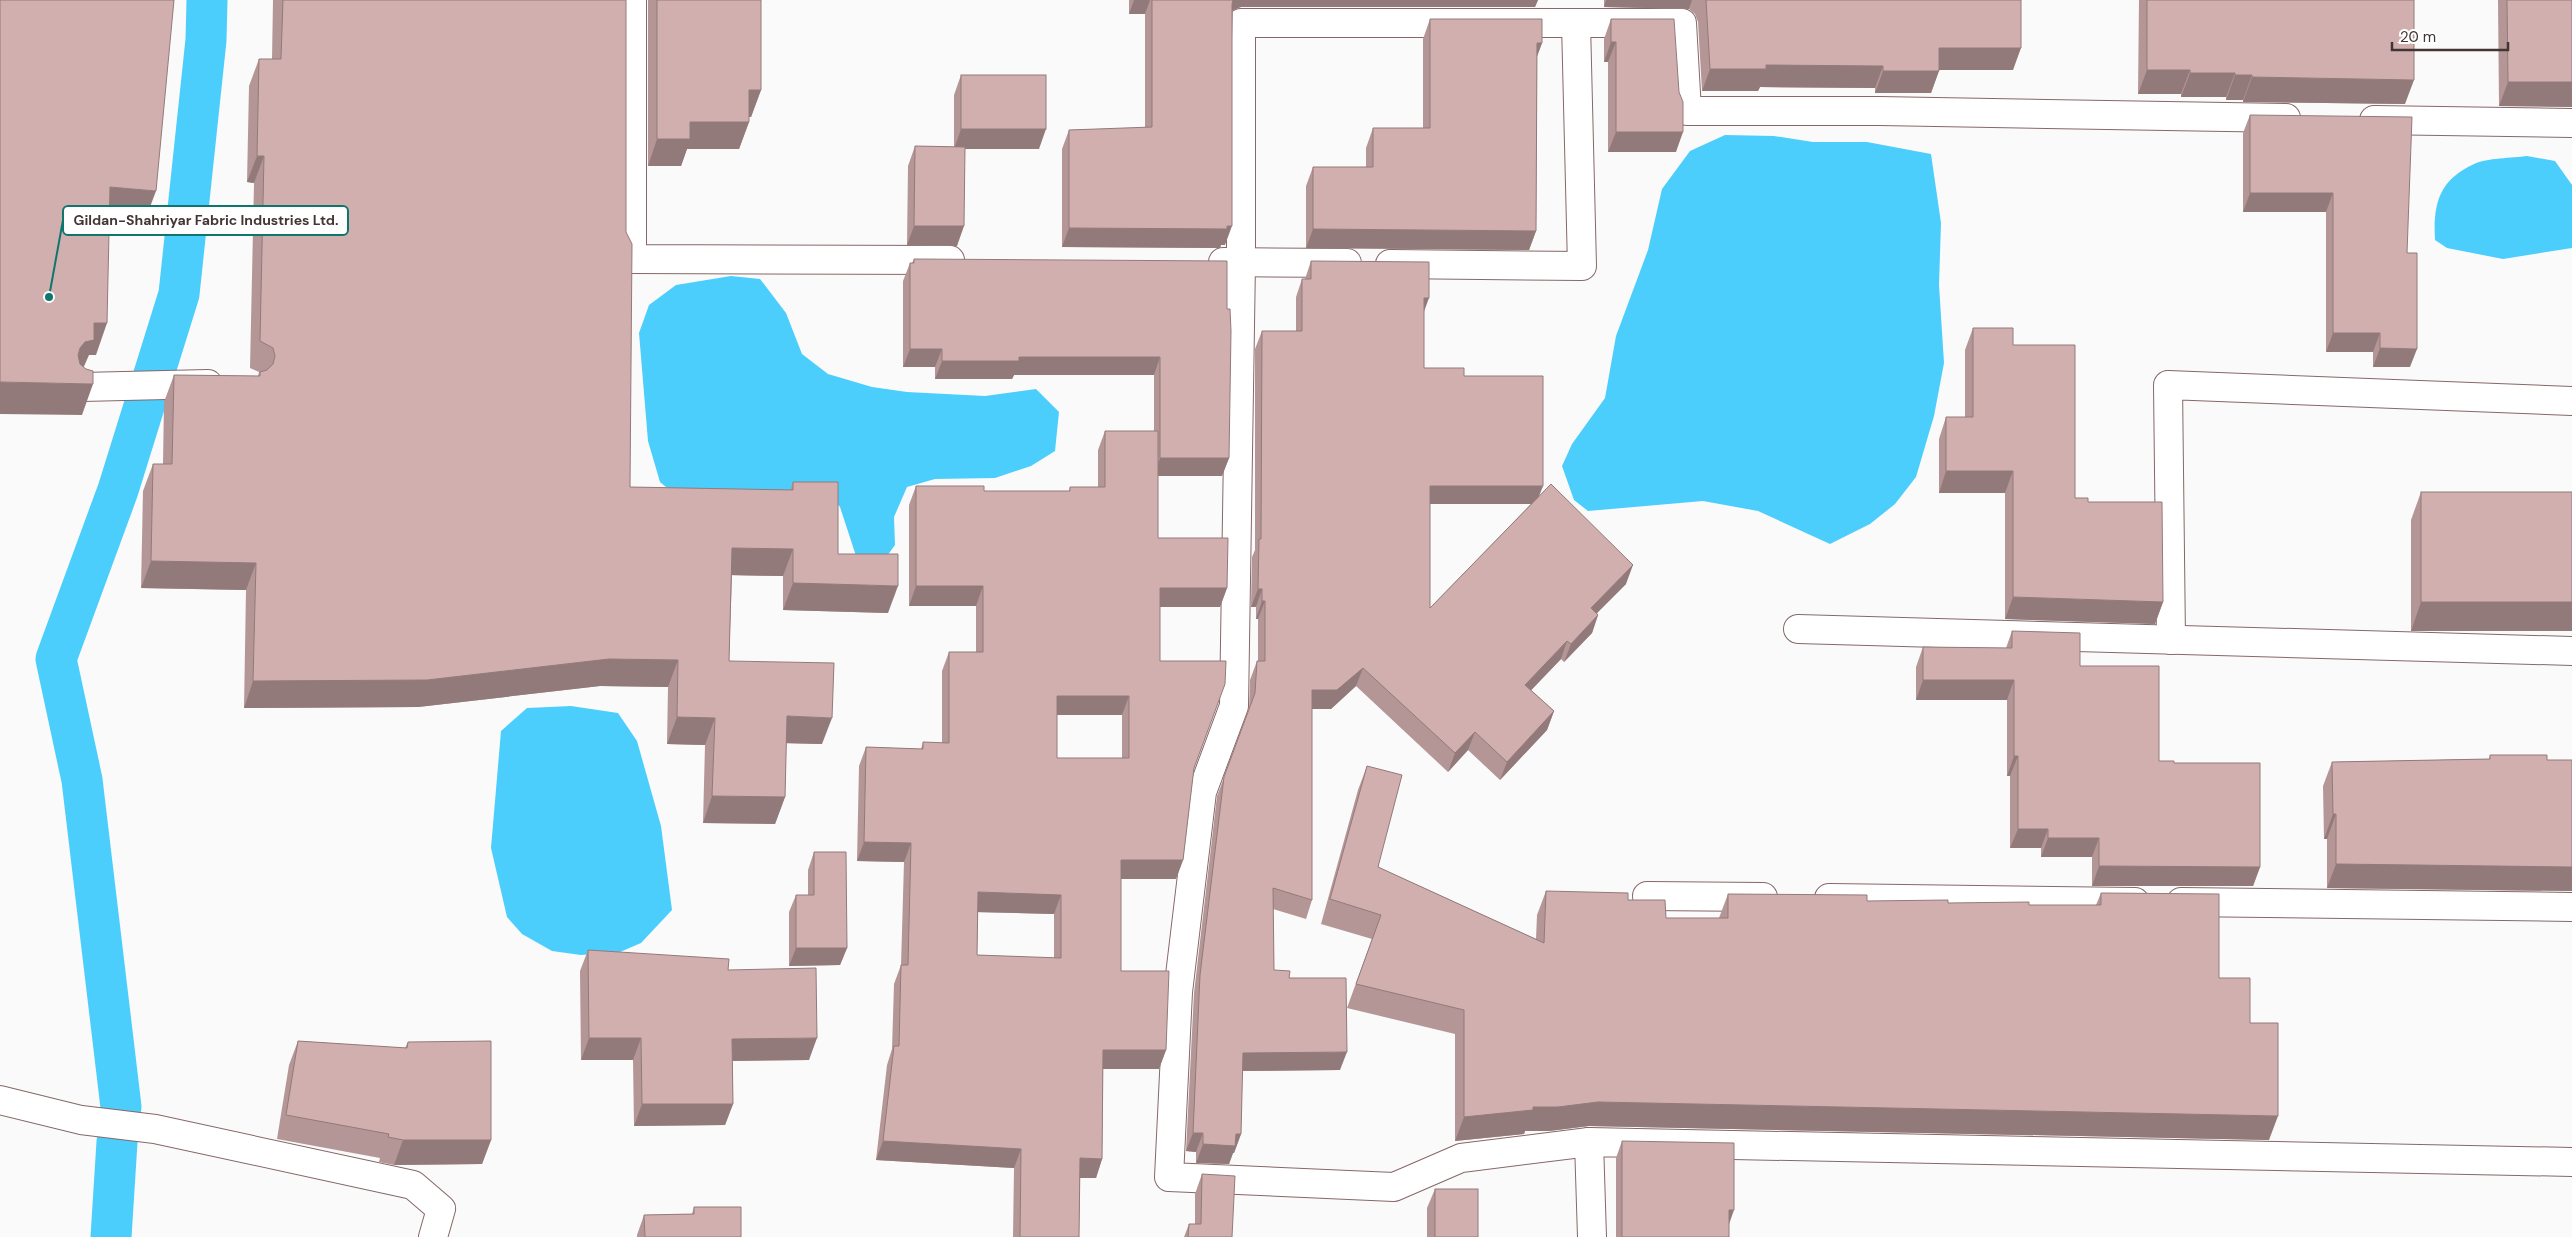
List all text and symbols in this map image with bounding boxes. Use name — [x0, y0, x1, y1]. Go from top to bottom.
scale bar — [2392, 20, 2508, 52]
text: 20 m — [2400, 27, 2436, 47]
callout: Gildan-Shahriyar Fabric Industries Ltd. — [63, 206, 348, 235]
text: Gildan-Shahriyar Fabric Industries Ltd. — [73, 211, 339, 229]

